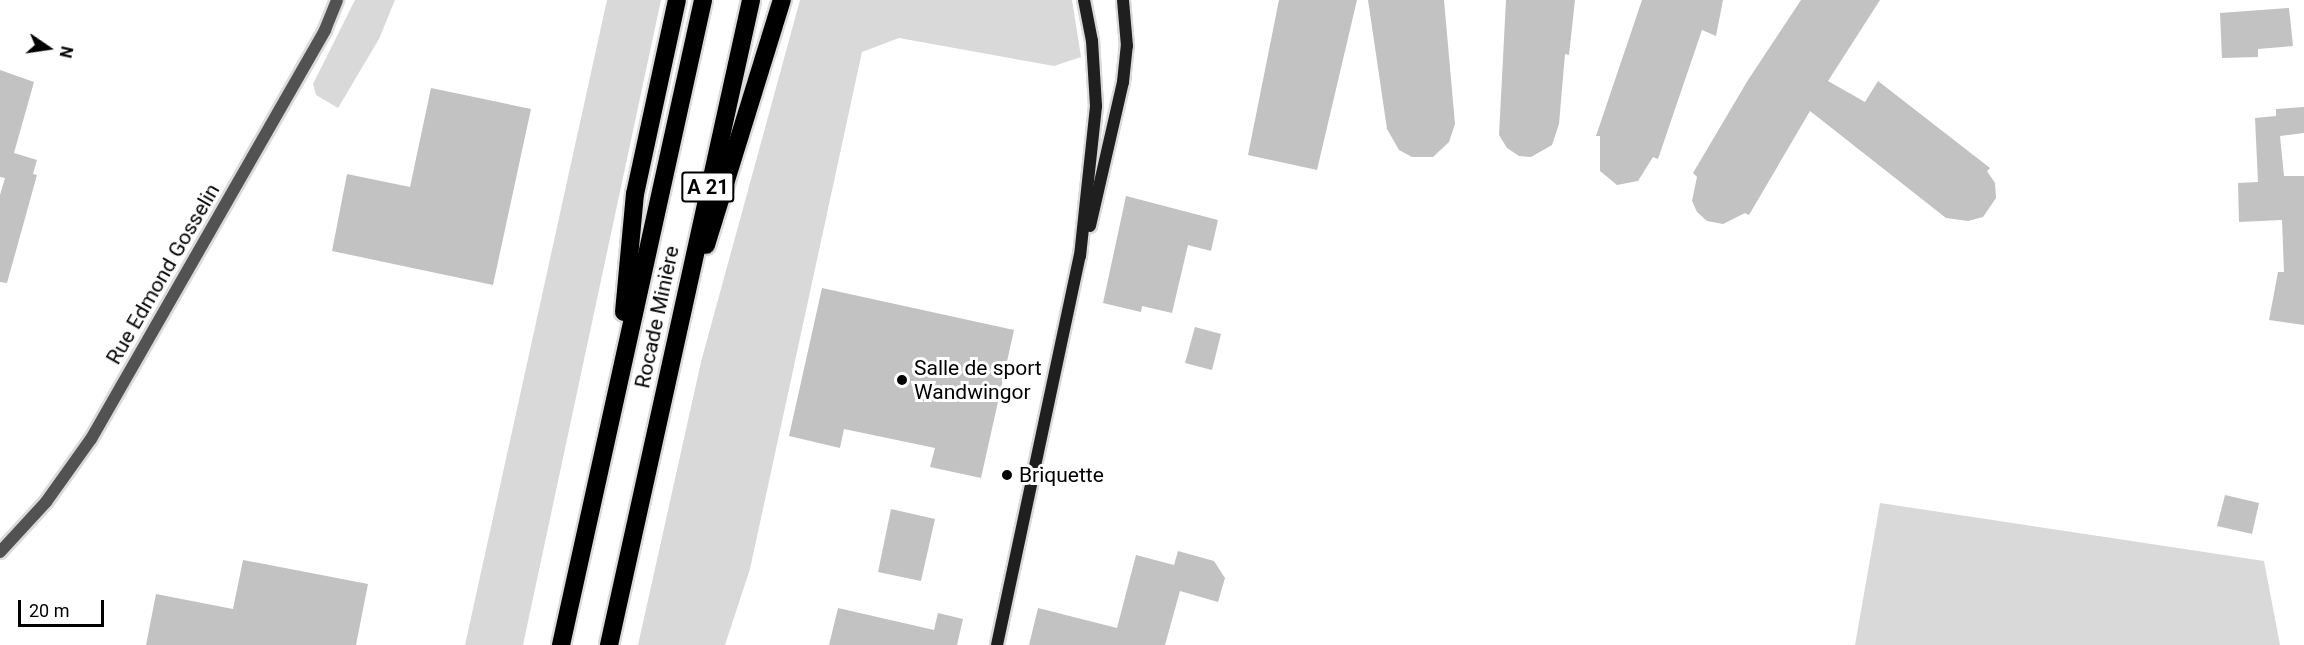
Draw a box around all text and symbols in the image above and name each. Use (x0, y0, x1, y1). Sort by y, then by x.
north arrow (18, 18, 78, 78)
text: N (56, 45, 77, 60)
road number: A 21 (681, 170, 735, 204)
street label: Rue Edmond Gosselin (101, 179, 225, 369)
street label: Rocade Minière (630, 244, 684, 390)
place label: Salle de sport Wandwingor (914, 355, 1042, 405)
marker: Salle de sport Wandwingor (895, 373, 909, 387)
place label: Briquette (1019, 462, 1104, 488)
marker: Briquette (1000, 468, 1014, 482)
scale bar (21, 588, 106, 626)
text: 20 m (29, 600, 69, 621)

